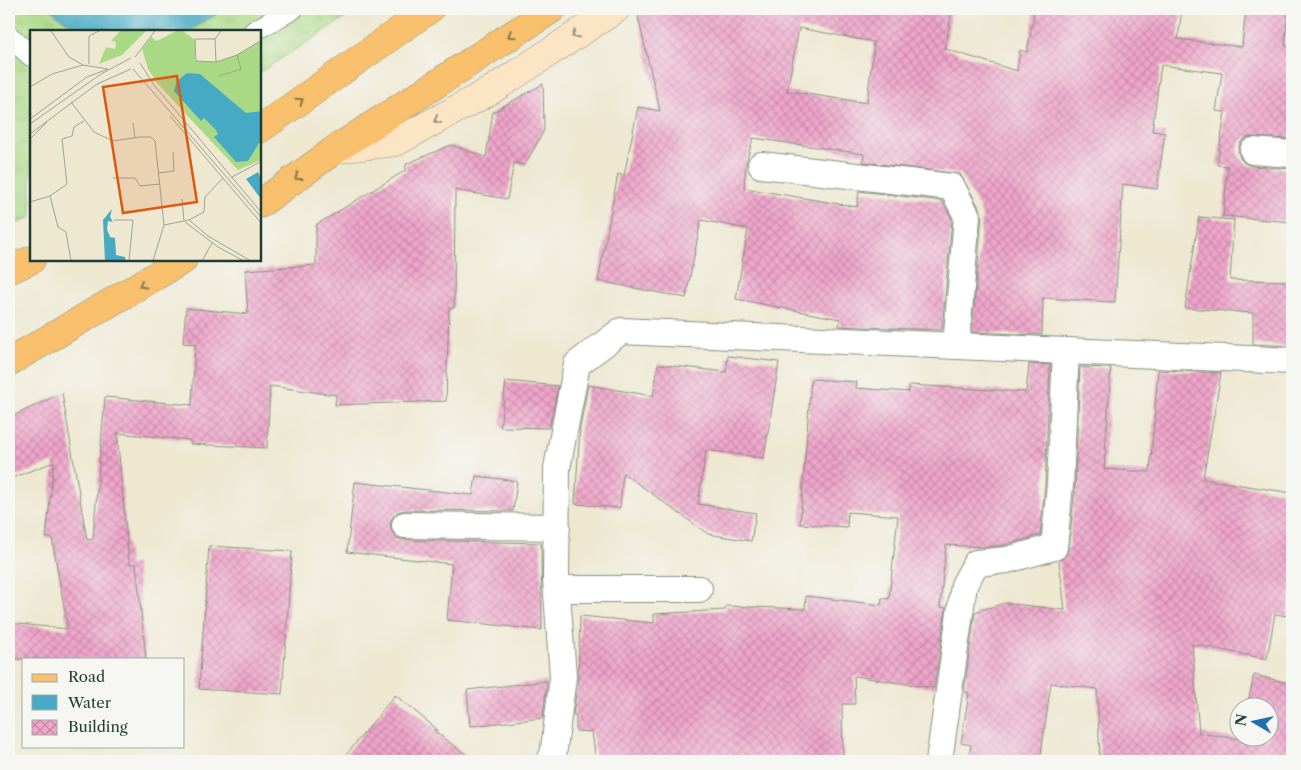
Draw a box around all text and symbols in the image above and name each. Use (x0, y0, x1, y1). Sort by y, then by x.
one-way arrow (508, 29, 517, 38)
one-way arrow (572, 29, 581, 39)
inset map (30, 30, 261, 261)
one-way arrow (294, 98, 304, 107)
one-way arrow (433, 114, 442, 124)
one-way arrow (295, 171, 304, 179)
one-way arrow (138, 278, 147, 288)
legend (22, 658, 185, 748)
text: Road (68, 667, 105, 686)
text: Water (67, 693, 112, 712)
north arrow (1228, 698, 1278, 748)
text: N (1231, 713, 1251, 727)
text: Building (68, 717, 128, 736)

